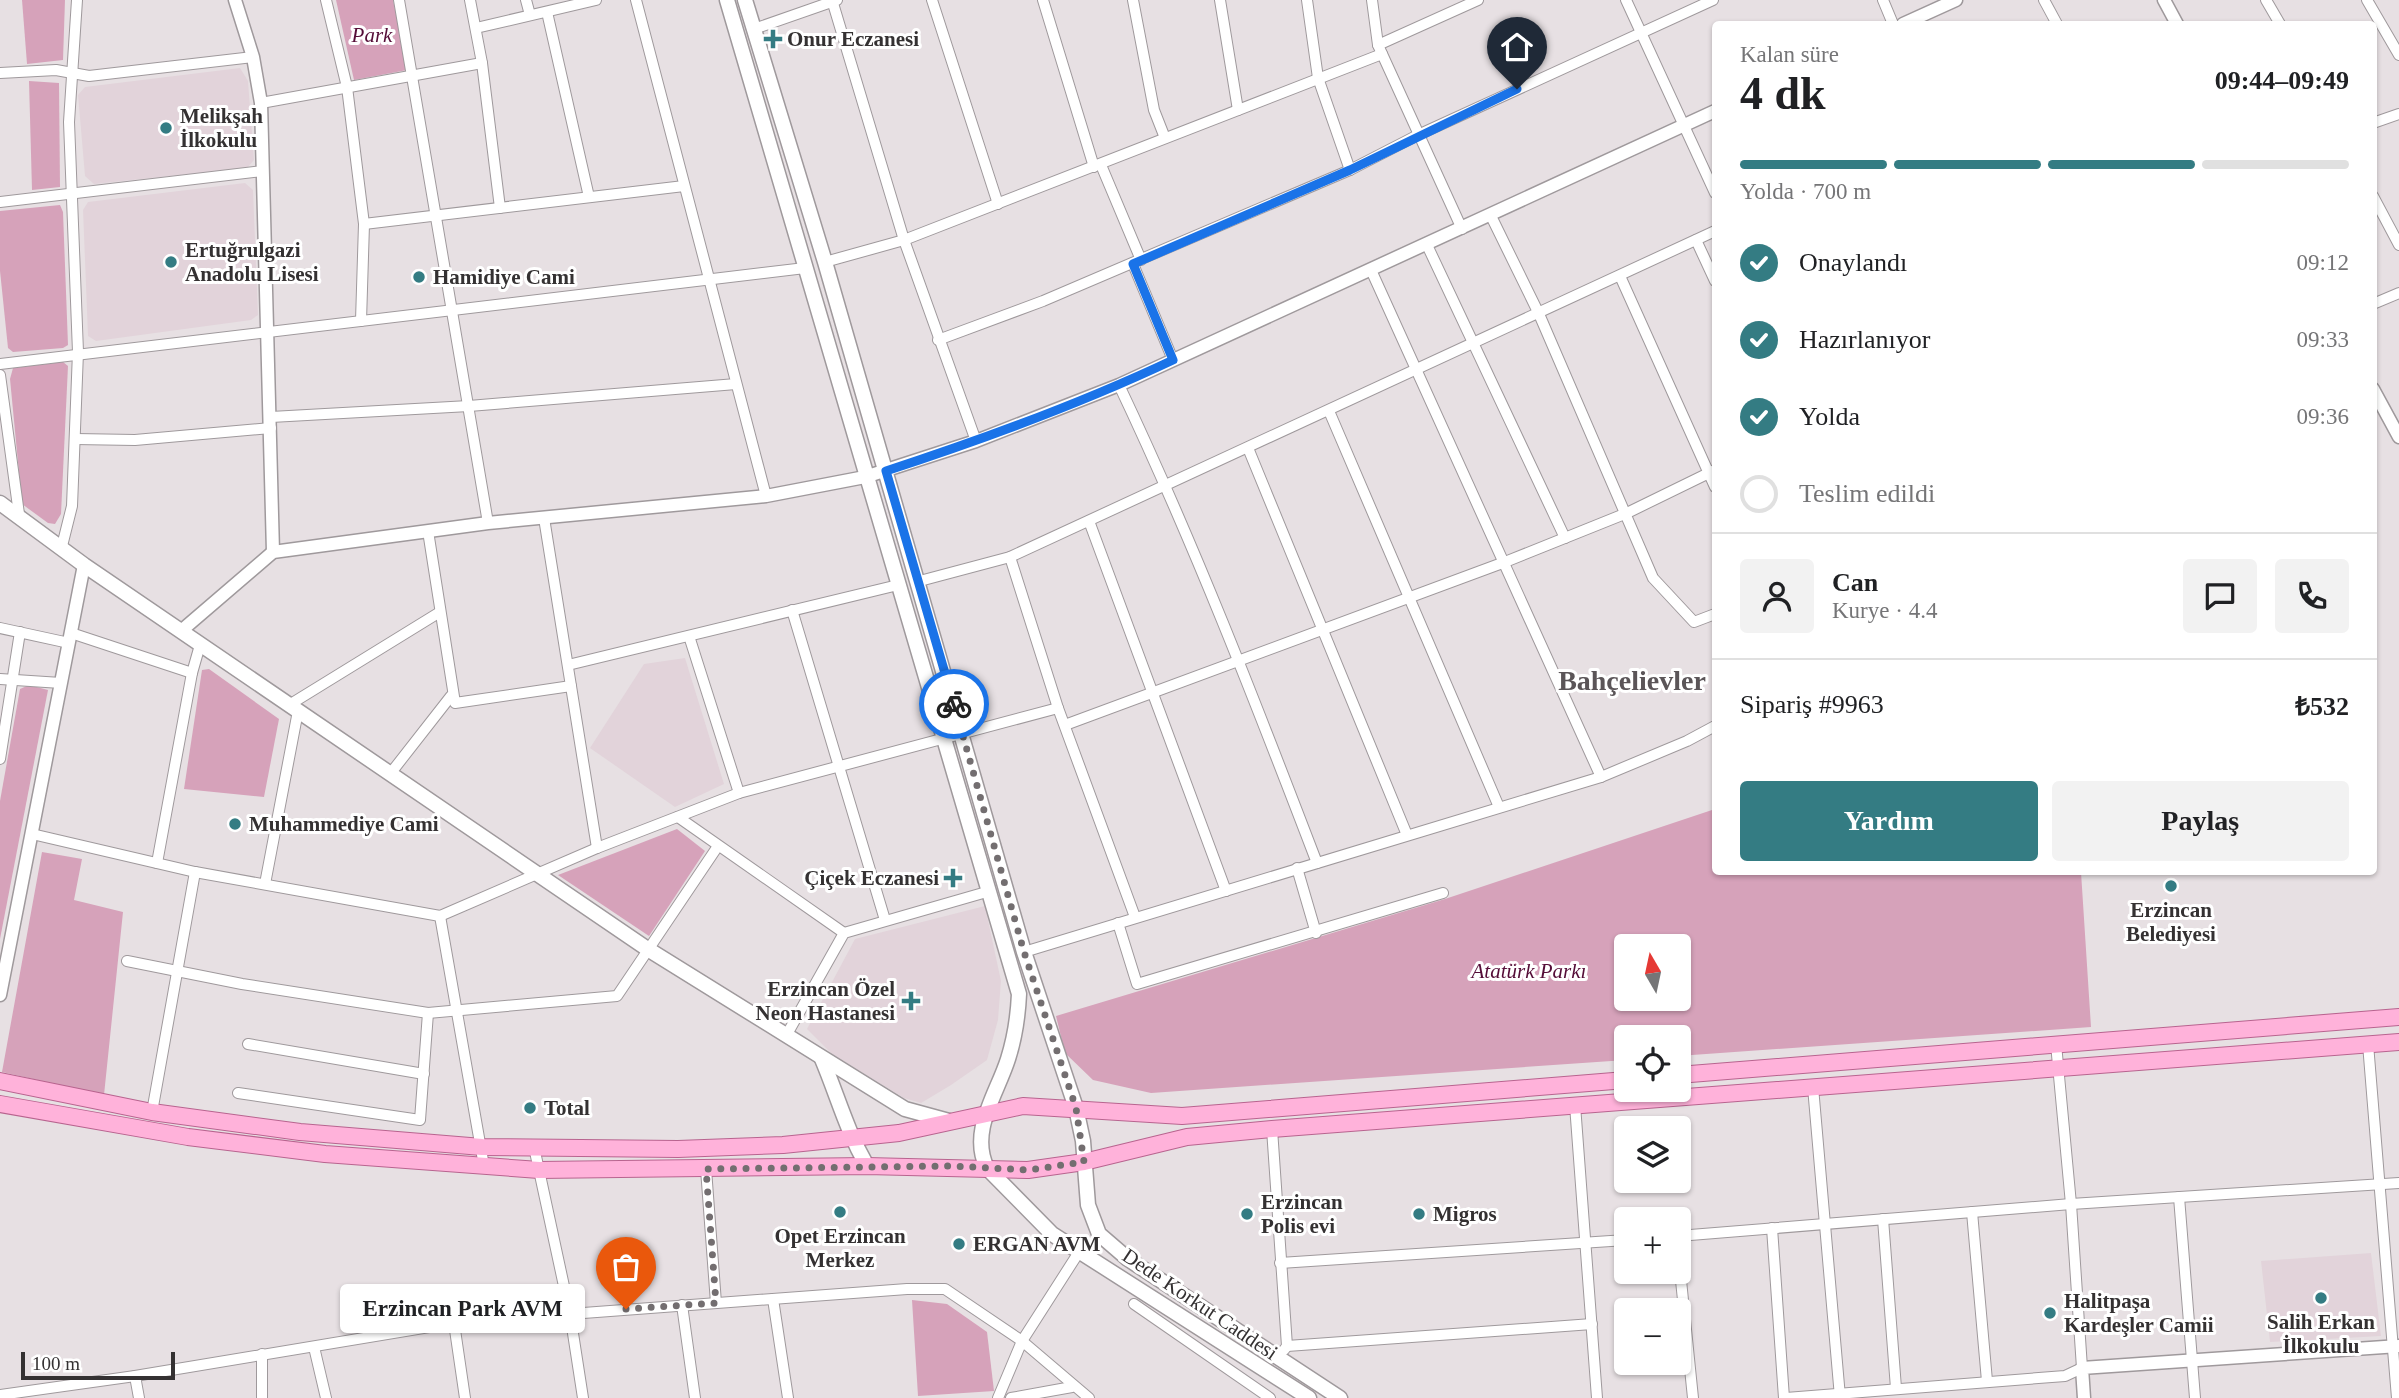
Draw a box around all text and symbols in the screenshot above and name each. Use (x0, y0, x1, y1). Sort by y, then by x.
pin (1487, 17, 1547, 89)
park label: Park (351, 23, 393, 47)
place label: Onur Eczanesi (787, 27, 919, 51)
icon: home (1498, 28, 1536, 66)
marker: Onur Eczanesi (765, 31, 781, 47)
text: Kalan süre (1740, 42, 1839, 67)
text: 09:44–09:49 (2215, 66, 2349, 95)
text: 4 dk (1740, 68, 1826, 119)
place label: Melikşah İlkokulu (180, 104, 263, 152)
marker: Melikşah İlkokulu (158, 120, 174, 136)
text: Yolda · 700 m (1740, 179, 1871, 204)
place label: Ertuğrulgazi Anadolu Lisesi (185, 238, 319, 286)
icon: check (1740, 244, 1778, 282)
text: Onaylandı (1799, 248, 1907, 277)
text: 09:12 (2297, 250, 2349, 275)
marker: Ertuğrulgazi Anadolu Lisesi (163, 254, 179, 270)
place label: Hamidiye Cami (433, 265, 575, 289)
marker: Hamidiye Cami (411, 269, 427, 285)
icon: check (1740, 321, 1778, 359)
text: Hazırlanıyor (1799, 325, 1930, 354)
text: 09:33 (2297, 327, 2349, 352)
icon: check (1740, 398, 1778, 436)
text: Yolda (1799, 402, 1860, 431)
text: 09:36 (2297, 404, 2349, 429)
text: Teslim edildi (1799, 479, 1935, 508)
button: person (1740, 559, 1814, 633)
button: chat (2183, 559, 2257, 633)
button: phone (2275, 559, 2349, 633)
text: Can (1832, 568, 1878, 597)
text: Kurye · 4.4 (1832, 598, 1937, 623)
district label: Bahçelievler (1558, 665, 1706, 696)
courier (919, 669, 989, 739)
icon: bike (935, 685, 973, 723)
text: Sipariş #9963 (1740, 690, 1884, 719)
text: ₺532 (2295, 692, 2349, 721)
button: Yardım (1740, 781, 2038, 861)
button: Paylaş (2052, 781, 2349, 861)
place label: Muhammediye Cami (249, 812, 439, 836)
marker: Muhammediye Cami (227, 816, 243, 832)
place label: Çiçek Eczanesi (804, 866, 939, 890)
marker: Çiçek Eczanesi (945, 870, 961, 886)
marker: Erzincan Belediyesi (2163, 878, 2179, 894)
place label: Erzincan Belediyesi (2126, 898, 2216, 946)
north arrow (1614, 934, 1690, 1012)
map controls (1614, 934, 1691, 1375)
park label: Atatürk Parkı (1470, 959, 1586, 983)
place label: Erzincan Özel Neon Hastanesi (756, 977, 895, 1025)
marker: Erzincan Özel Neon Hastanesi (901, 991, 921, 1011)
button: locate (1614, 1025, 1691, 1102)
place label: Total (544, 1096, 590, 1120)
marker: Total (522, 1100, 538, 1116)
button: layers (1614, 1116, 1691, 1193)
place label: Erzincan Polis evi (1261, 1190, 1343, 1238)
place label: Migros (1433, 1202, 1497, 1226)
marker: Opet Erzincan Merkez (832, 1204, 848, 1220)
marker: Erzincan Polis evi (1239, 1206, 1255, 1222)
marker: Migros (1411, 1206, 1427, 1222)
button: + (1614, 1207, 1691, 1284)
place label: Opet Erzincan Merkez (774, 1224, 906, 1272)
place label: ERGAN AVM (973, 1232, 1101, 1256)
marker: ERGAN AVM (951, 1236, 967, 1252)
pin (596, 1237, 656, 1309)
street label: Dede Korkut Caddesi (1118, 1243, 1282, 1365)
icon: bag (607, 1248, 645, 1286)
callout: Erzincan Park AVM (339, 1284, 584, 1334)
place label: Halitpaşa Kardeşler Camii (2064, 1289, 2214, 1337)
marker: Salih Erkan İlkokulu (2313, 1290, 2329, 1306)
text: Erzincan Park AVM (362, 1296, 563, 1321)
button: − (1614, 1298, 1691, 1375)
marker: Halitpaşa Kardeşler Camii (2042, 1305, 2058, 1321)
place label: Salih Erkan İlkokulu (2267, 1310, 2375, 1358)
scale bar (21, 1349, 175, 1381)
text: 100 m (32, 1353, 80, 1374)

